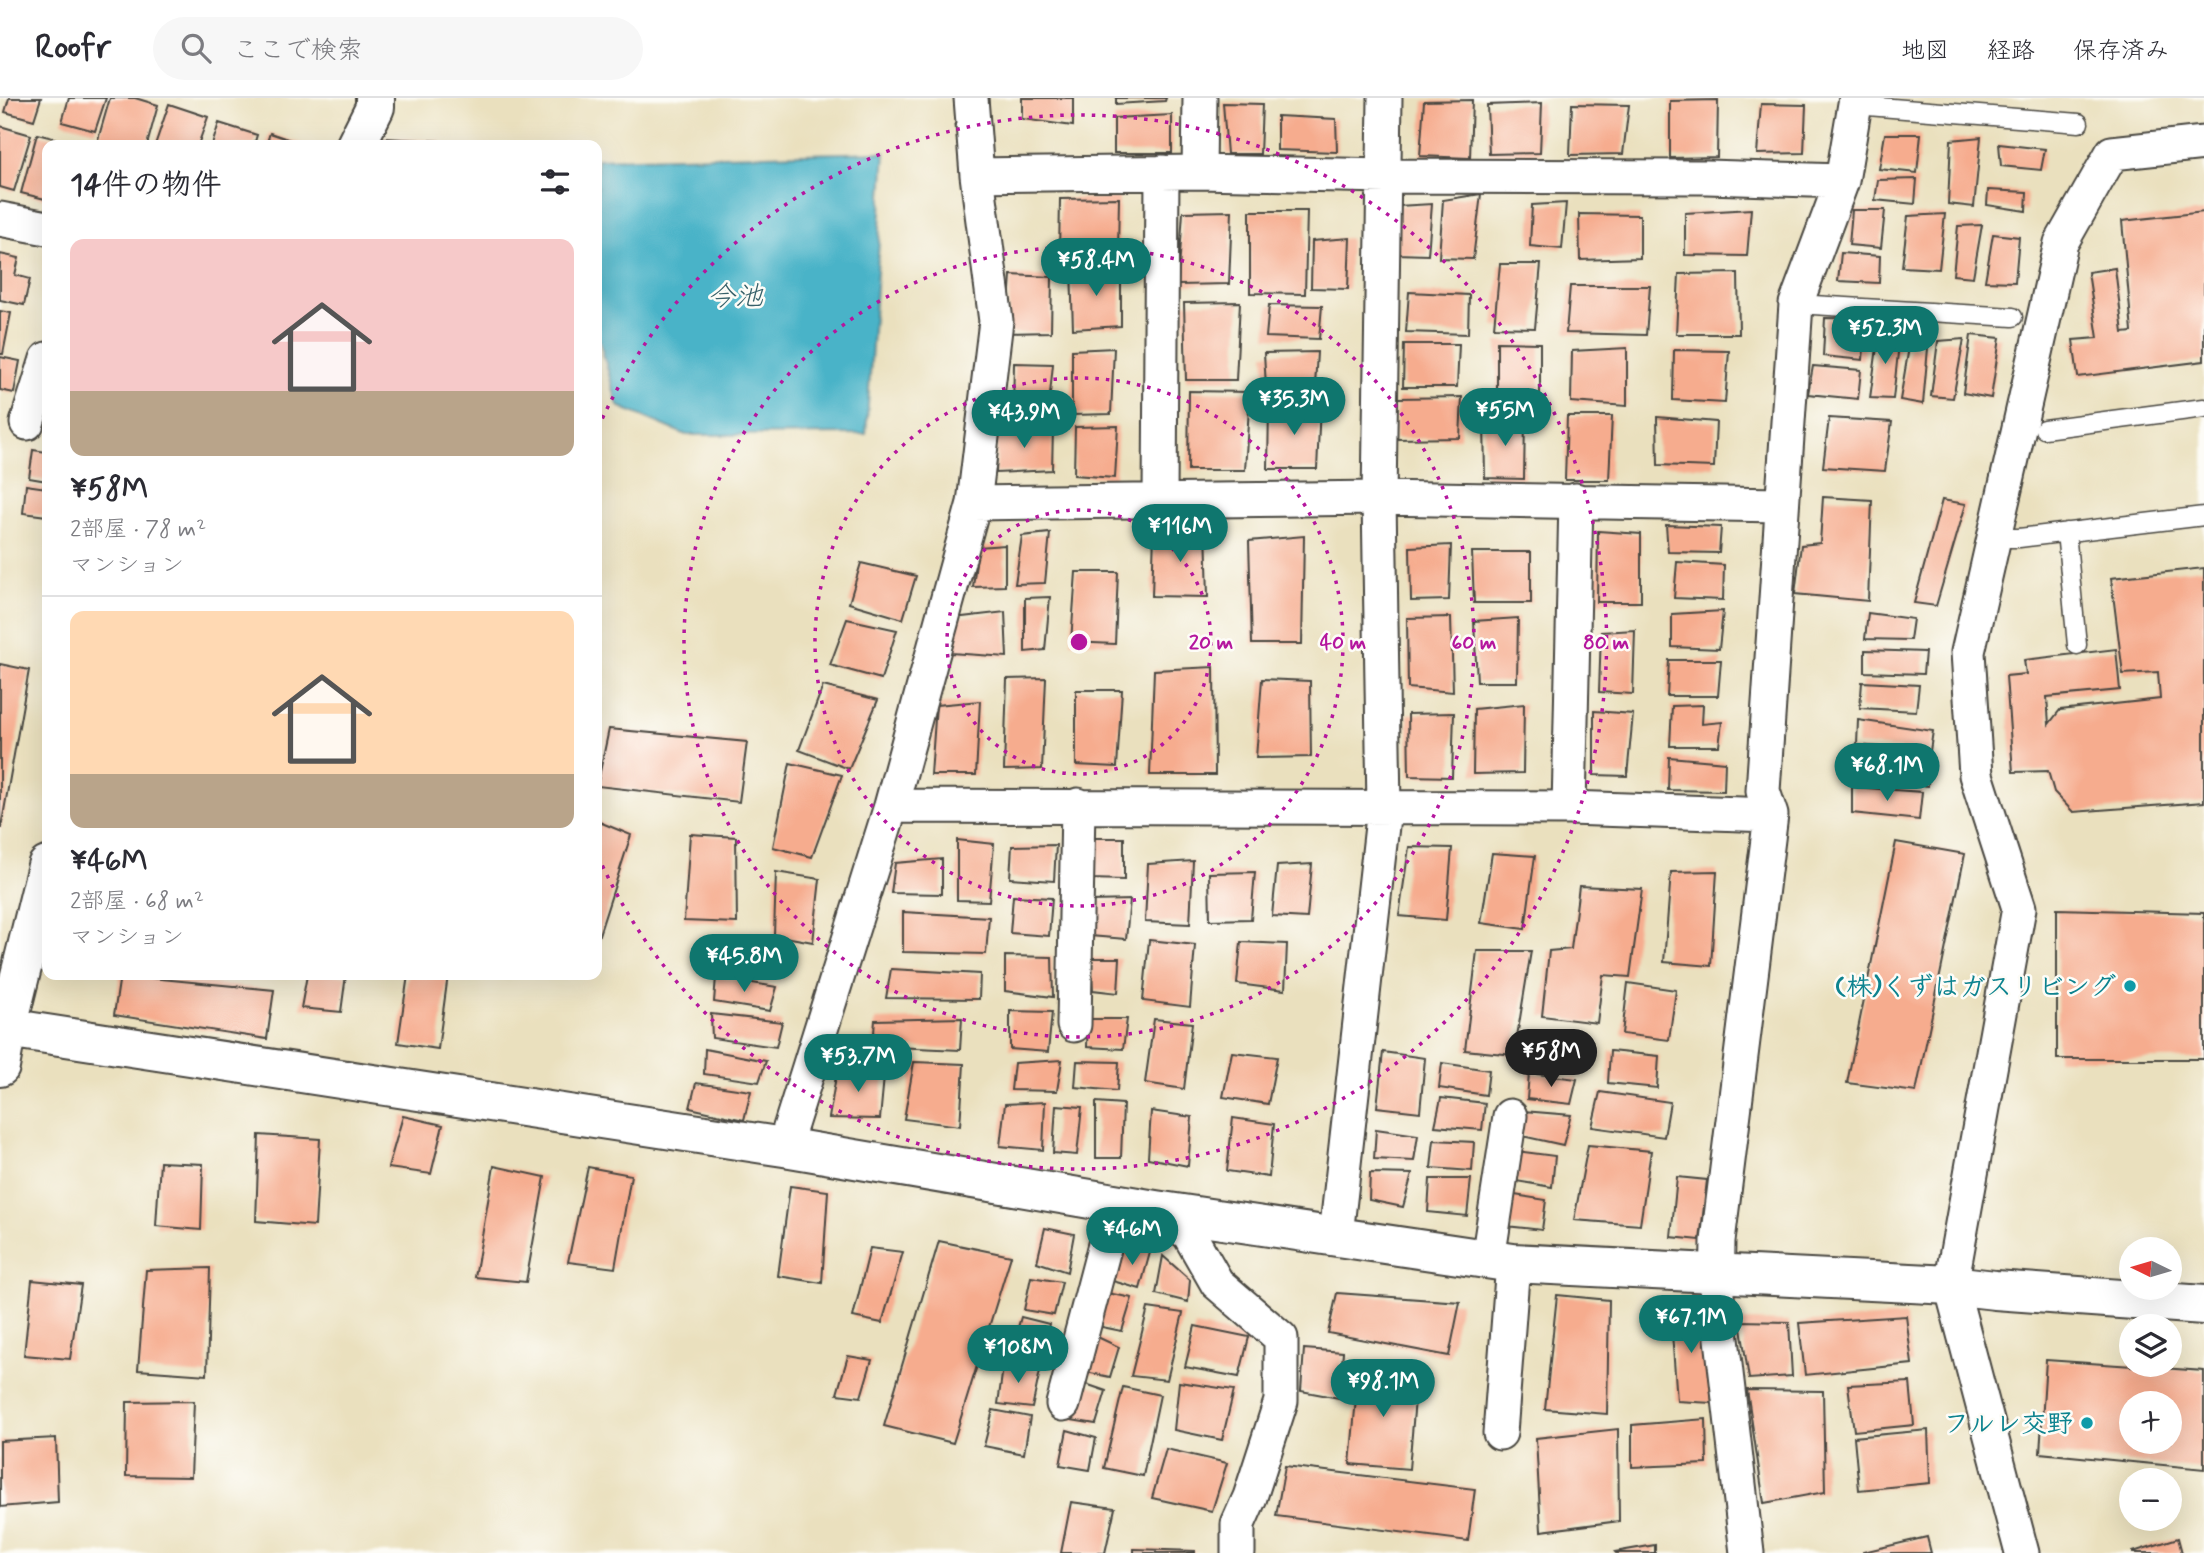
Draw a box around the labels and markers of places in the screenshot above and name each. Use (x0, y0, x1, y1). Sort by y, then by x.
pin: ¥58.4M (1039, 238, 1153, 298)
pin: ¥52.3M (1828, 306, 1942, 366)
pin: ¥35.3M (1237, 378, 1351, 437)
pin: ¥55M (1464, 388, 1546, 448)
pin: ¥43.9M (967, 390, 1081, 450)
pin: ¥116M (1131, 504, 1229, 564)
centre of rings (1067, 630, 1091, 654)
pin: ¥68.1M (1830, 744, 1944, 803)
pin: ¥45.8M (687, 934, 801, 994)
place label: (株)くずはガスリビング (1835, 971, 2116, 1005)
marker: (株)くずはガスリビング (2122, 978, 2138, 994)
pin: ¥58M (1510, 1030, 1592, 1089)
pin: ¥53.7M (801, 1034, 915, 1094)
pin: ¥46M (1091, 1208, 1173, 1267)
pin: ¥67.1M (1634, 1296, 1748, 1355)
pin: ¥108M (969, 1326, 1067, 1385)
pin: ¥98.1M (1326, 1360, 1440, 1419)
place label: フルレ交野 (1944, 1408, 2073, 1442)
marker: フルレ交野 (2079, 1415, 2095, 1431)

